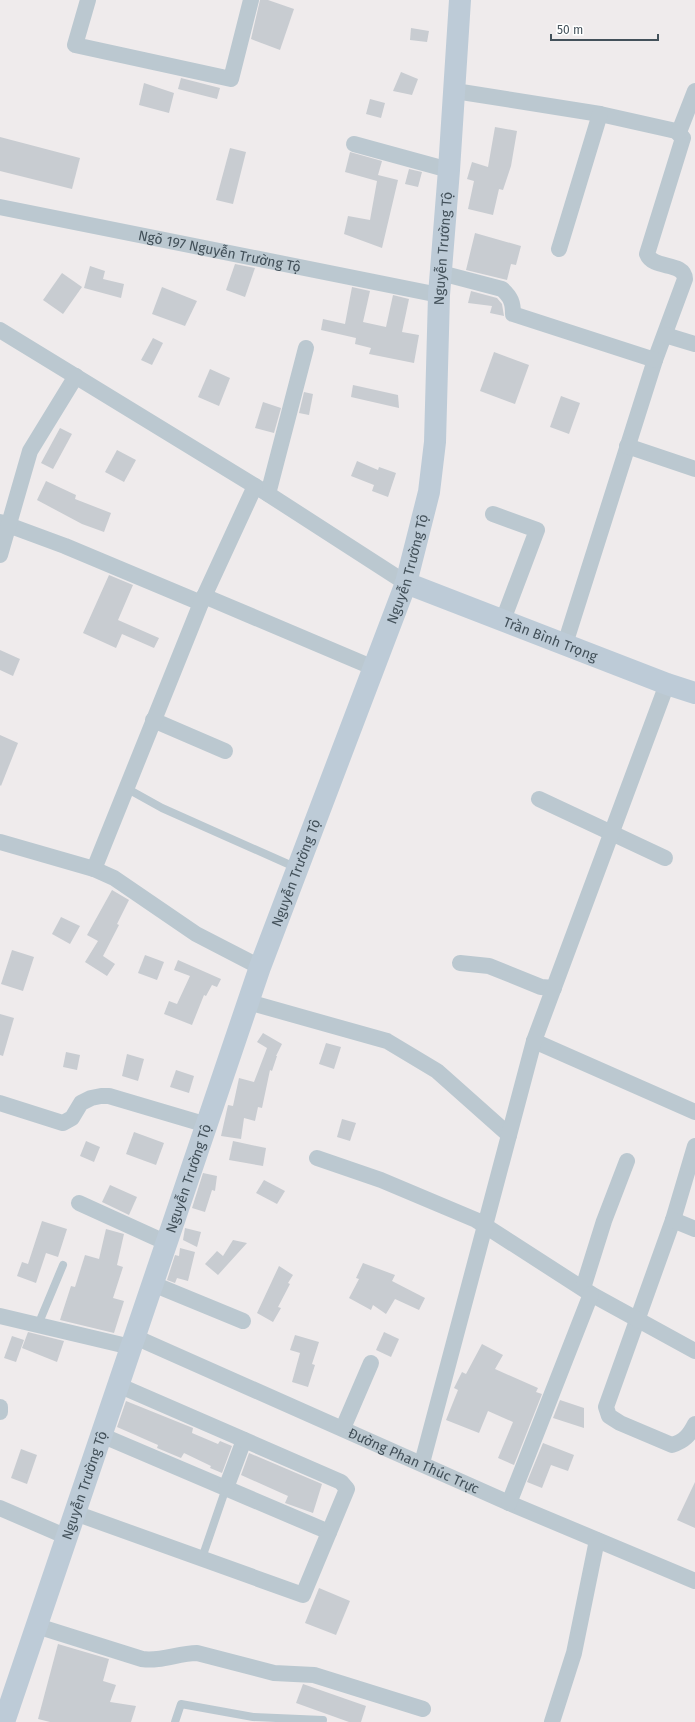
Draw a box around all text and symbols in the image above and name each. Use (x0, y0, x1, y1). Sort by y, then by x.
scale bar (551, 16, 658, 42)
text: 50 m (557, 23, 583, 37)
street label: Nguyễn Trường Tộ (430, 191, 456, 305)
street label: Ngõ 197 Nguyễn Trường Tộ (137, 226, 302, 276)
street label: Nguyễn Trường Tộ (383, 512, 432, 626)
street label: Trần Bình Trọng (501, 613, 601, 665)
street label: Nguyễn Trường Tộ (268, 817, 324, 929)
street label: Nguyễn Trường Tộ (162, 1122, 215, 1235)
street label: Đường Phan Thúc Trực (346, 1424, 482, 1497)
street label: Nguyễn Trường Tộ (58, 1429, 111, 1542)

